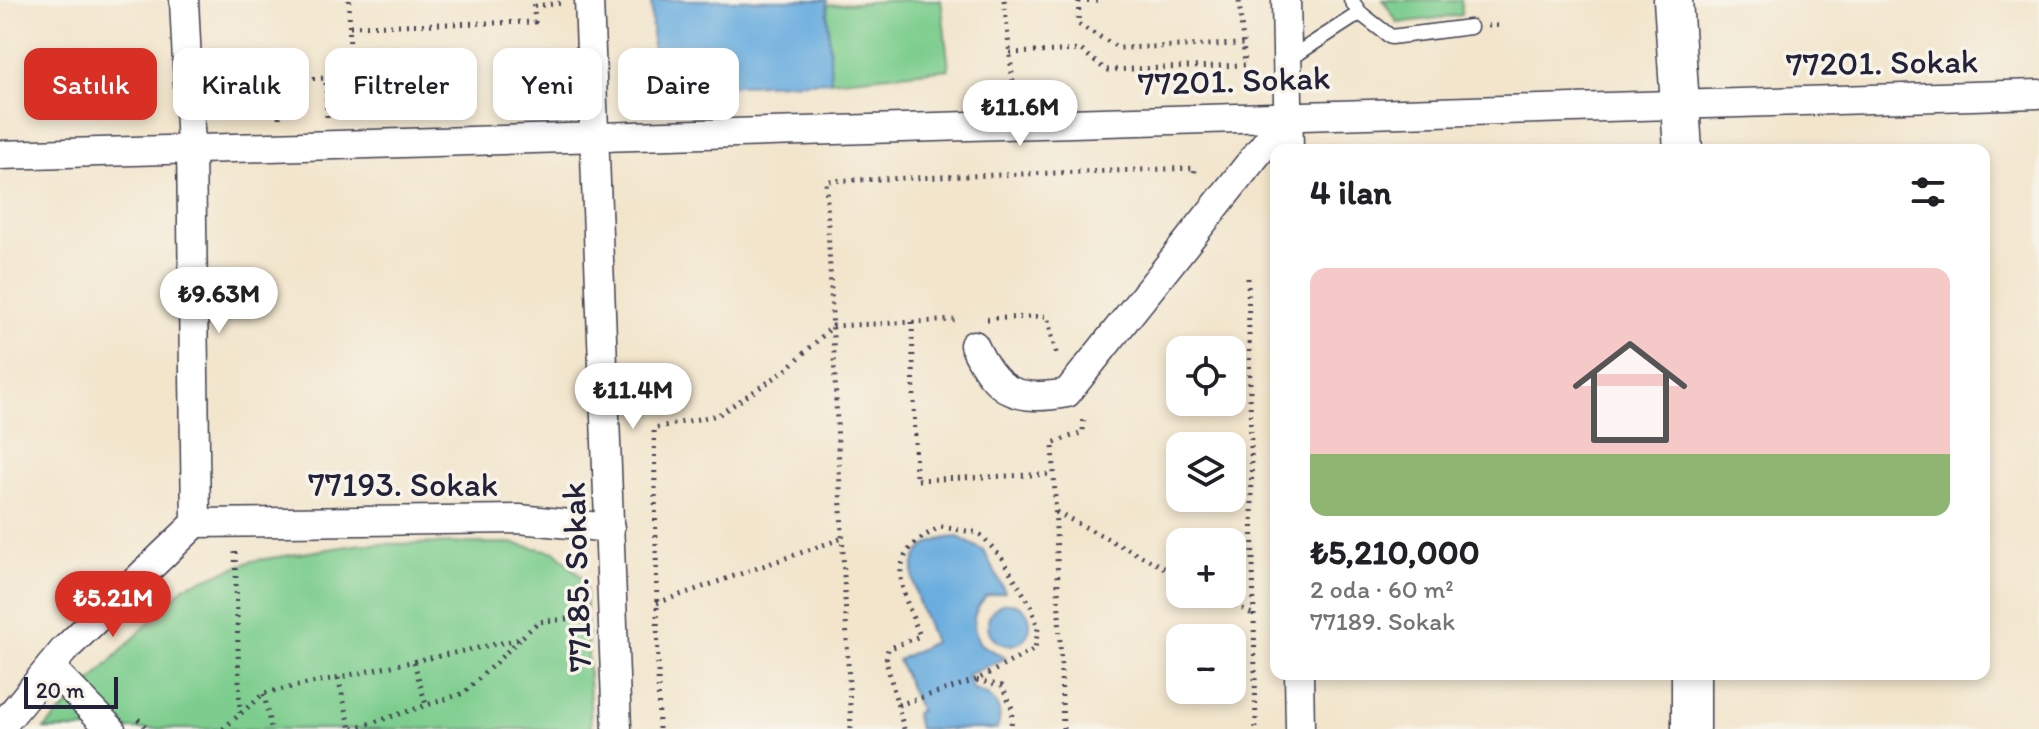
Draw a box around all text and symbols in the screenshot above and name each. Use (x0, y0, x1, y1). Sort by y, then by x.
street label: 77201. Sokak (1785, 40, 1979, 85)
chip: Satılık (24, 48, 157, 120)
chip: Kiralık (173, 48, 309, 120)
chip: Filtreler (325, 48, 477, 120)
chip: Yeni (493, 48, 602, 120)
chip: Daire (618, 48, 739, 120)
street label: 77201. Sokak (1137, 57, 1331, 104)
pin: ₺11.6M (955, 80, 1085, 148)
text: ₺11.6M (981, 90, 1059, 122)
icon: filters (1906, 170, 1950, 214)
text: 4 ilan (1310, 172, 1391, 213)
pin: ₺9.63M (154, 267, 284, 335)
text: ₺9.63M (178, 277, 260, 309)
icon: home (1558, 320, 1702, 464)
map controls (1166, 336, 1246, 704)
button: locate (1166, 336, 1246, 416)
pin: ₺11.4M (568, 363, 698, 431)
text: ₺11.4M (593, 373, 673, 405)
button: layers (1166, 432, 1246, 512)
street label: 77193. Sokak (308, 464, 498, 505)
street label: 77185. Sokak (553, 481, 600, 673)
button: + (1166, 528, 1246, 608)
text: ₺5,210,000 (1310, 532, 1480, 573)
pin: ₺5.21M (48, 571, 178, 639)
text: 2 oda · 60 m² (1310, 573, 1454, 605)
text: ₺5.21M (73, 581, 153, 613)
text: 77189. Sokak (1310, 605, 1455, 637)
button: − (1166, 624, 1246, 704)
scale bar (24, 673, 118, 709)
text: 20 m (36, 677, 85, 704)

